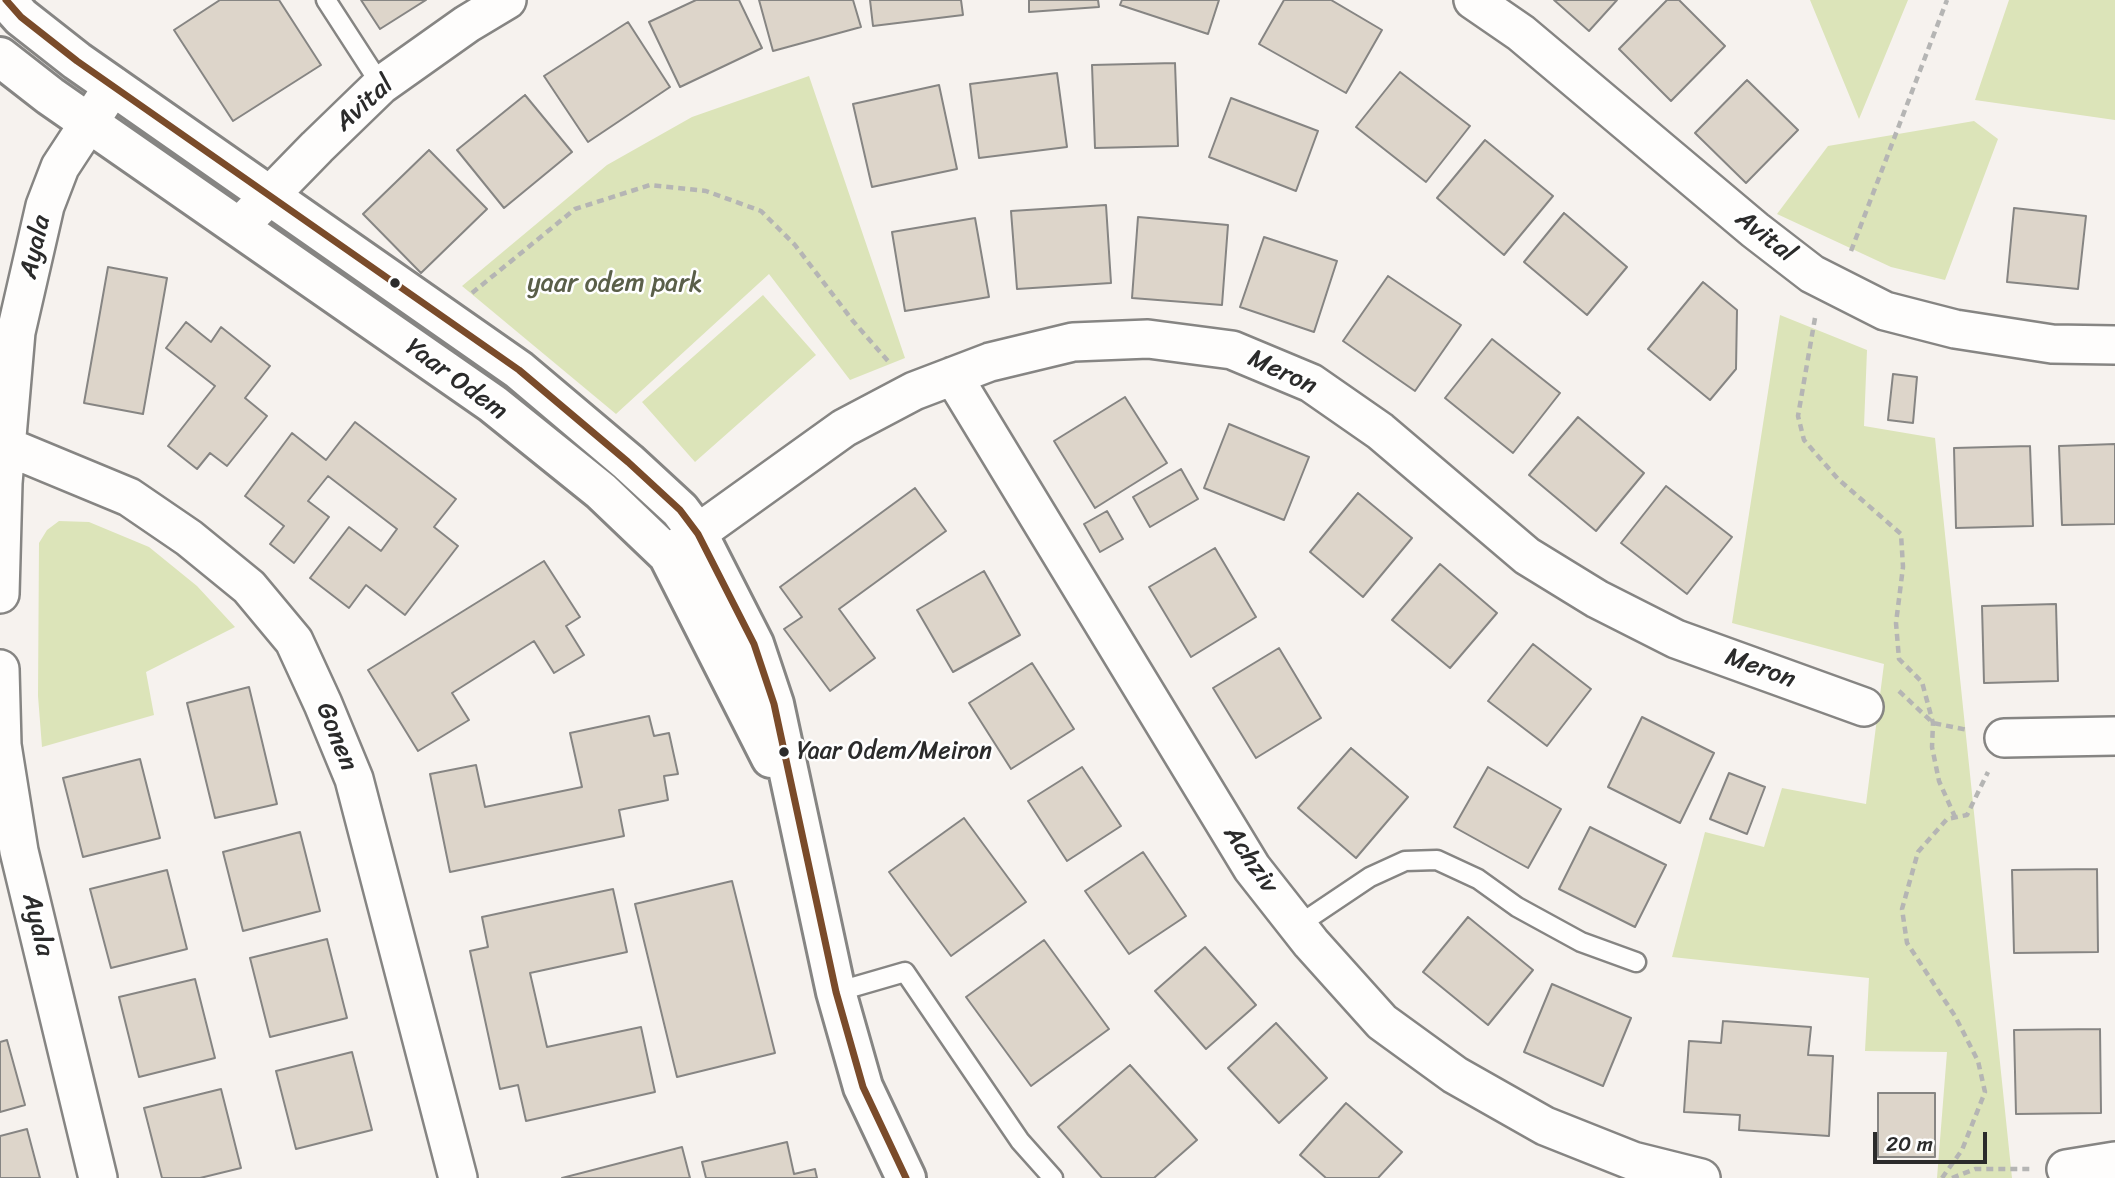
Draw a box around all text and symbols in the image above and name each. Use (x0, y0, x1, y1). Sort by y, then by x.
street label: Avital (329, 70, 401, 138)
street label: Avital (1729, 204, 1801, 270)
street label: Ayala (14, 212, 58, 282)
park label: yaar odem park (527, 268, 703, 300)
unlabelled marker (388, 276, 402, 290)
street label: Yaar Odem (399, 332, 513, 428)
street label: Meron (1243, 344, 1321, 402)
street label: Meron (1721, 642, 1799, 696)
street label: Gonen (308, 698, 364, 776)
place label: Yaar Odem/Meiron (797, 738, 992, 766)
marker: Yaar Odem/Meiron (777, 745, 791, 759)
street label: Achziv (1216, 820, 1284, 900)
street label: Ayala (14, 890, 60, 960)
scale bar (1877, 1118, 1991, 1162)
text: 20 m (1886, 1125, 1933, 1163)

